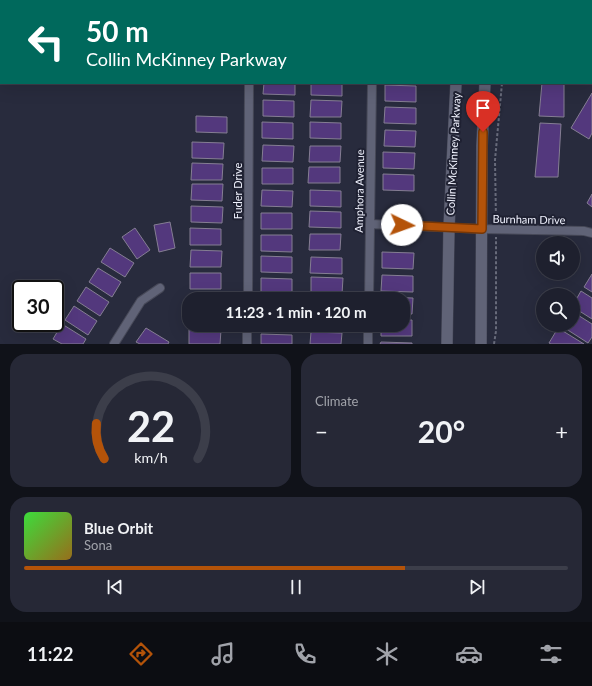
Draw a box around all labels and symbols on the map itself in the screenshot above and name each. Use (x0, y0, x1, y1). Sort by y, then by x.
pin (466, 91, 500, 132)
street label: Collin McKinney Parkway (443, 92, 463, 216)
street label: Amphora Avenue (352, 149, 366, 233)
street label: Fuder Drive (231, 162, 244, 219)
position arrow (381, 204, 423, 246)
street label: Burnham Drive (492, 212, 566, 226)
speed limit sign: 30 (12, 280, 64, 332)

